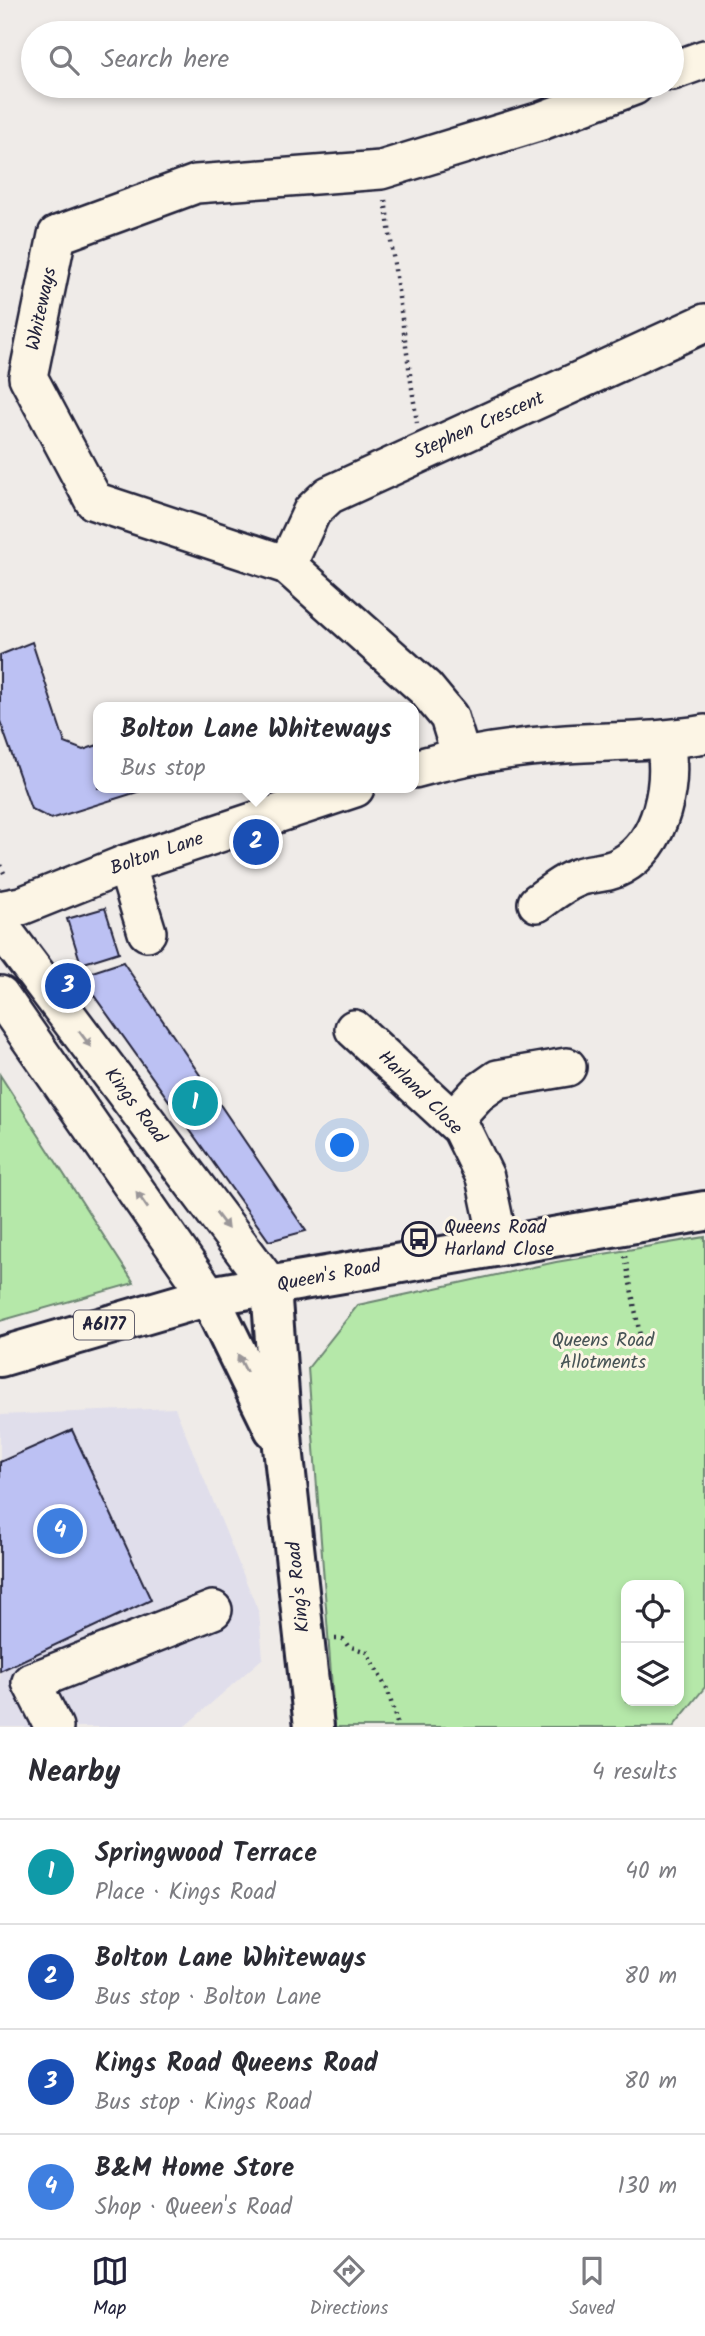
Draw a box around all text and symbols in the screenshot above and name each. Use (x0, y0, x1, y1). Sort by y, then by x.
search box (21, 21, 684, 98)
text: Search here (101, 39, 229, 81)
icon: search (45, 41, 83, 79)
street label: Whiteways (19, 265, 65, 353)
street label: Stephen Crescent (409, 383, 550, 468)
popup (93, 702, 419, 793)
text: Bolton Lane Whiteways (120, 709, 392, 751)
text: Bus stop (120, 751, 205, 787)
pin: 2 (233, 816, 279, 868)
street label: Bolton Lane (106, 824, 208, 884)
pin: 3 (45, 960, 91, 1012)
one-way arrow (78, 1030, 92, 1049)
street label: Harland Close (370, 1043, 470, 1143)
street label: Kings Road (96, 1062, 174, 1151)
pin: 1 (172, 1077, 218, 1129)
your location (325, 1128, 359, 1162)
one-way arrow (136, 1190, 149, 1209)
one-way arrow (214, 1212, 229, 1230)
place label: Queens Road Harland Close (444, 1213, 554, 1265)
bus stop icon: Queens Road Harland Close (400, 1220, 438, 1258)
street label: Queen's Road (275, 1251, 384, 1301)
road number: A6177 (74, 1310, 134, 1340)
park label: Queens Road Allotments (552, 1326, 655, 1378)
one-way arrow (237, 1353, 248, 1373)
pin: 4 (37, 1505, 83, 1557)
street label: King's Road (279, 1539, 319, 1634)
map controls (621, 1580, 684, 1706)
button: locate (621, 1580, 684, 1643)
button: layers (621, 1643, 684, 1706)
text: Nearby (28, 1749, 120, 1797)
text: 4 results (592, 1755, 677, 1791)
text: Springwood Terrace (95, 1833, 317, 1875)
text: 1 (48, 1854, 54, 1890)
text: 40 m (625, 1854, 677, 1890)
text: Place · Kings Road (95, 1875, 276, 1911)
text: Bolton Lane Whiteways (95, 1938, 366, 1980)
text: 2 (44, 1959, 58, 1995)
text: 80 m (624, 1959, 677, 1995)
text: Bus stop · Bolton Lane (95, 1980, 321, 2016)
text: Kings Road Queens Road (95, 2043, 378, 2085)
text: 3 (45, 2064, 57, 2100)
text: 80 m (624, 2064, 677, 2100)
text: Bus stop · Kings Road (95, 2085, 311, 2121)
text: B&M Home Store (95, 2148, 294, 2190)
text: 4 (45, 2169, 57, 2205)
text: 130 m (618, 2169, 677, 2205)
text: Shop · Queen's Road (95, 2190, 292, 2226)
tab: Map (91, 2252, 129, 2324)
tab: Directions (310, 2252, 388, 2324)
tab: Saved (569, 2252, 614, 2324)

